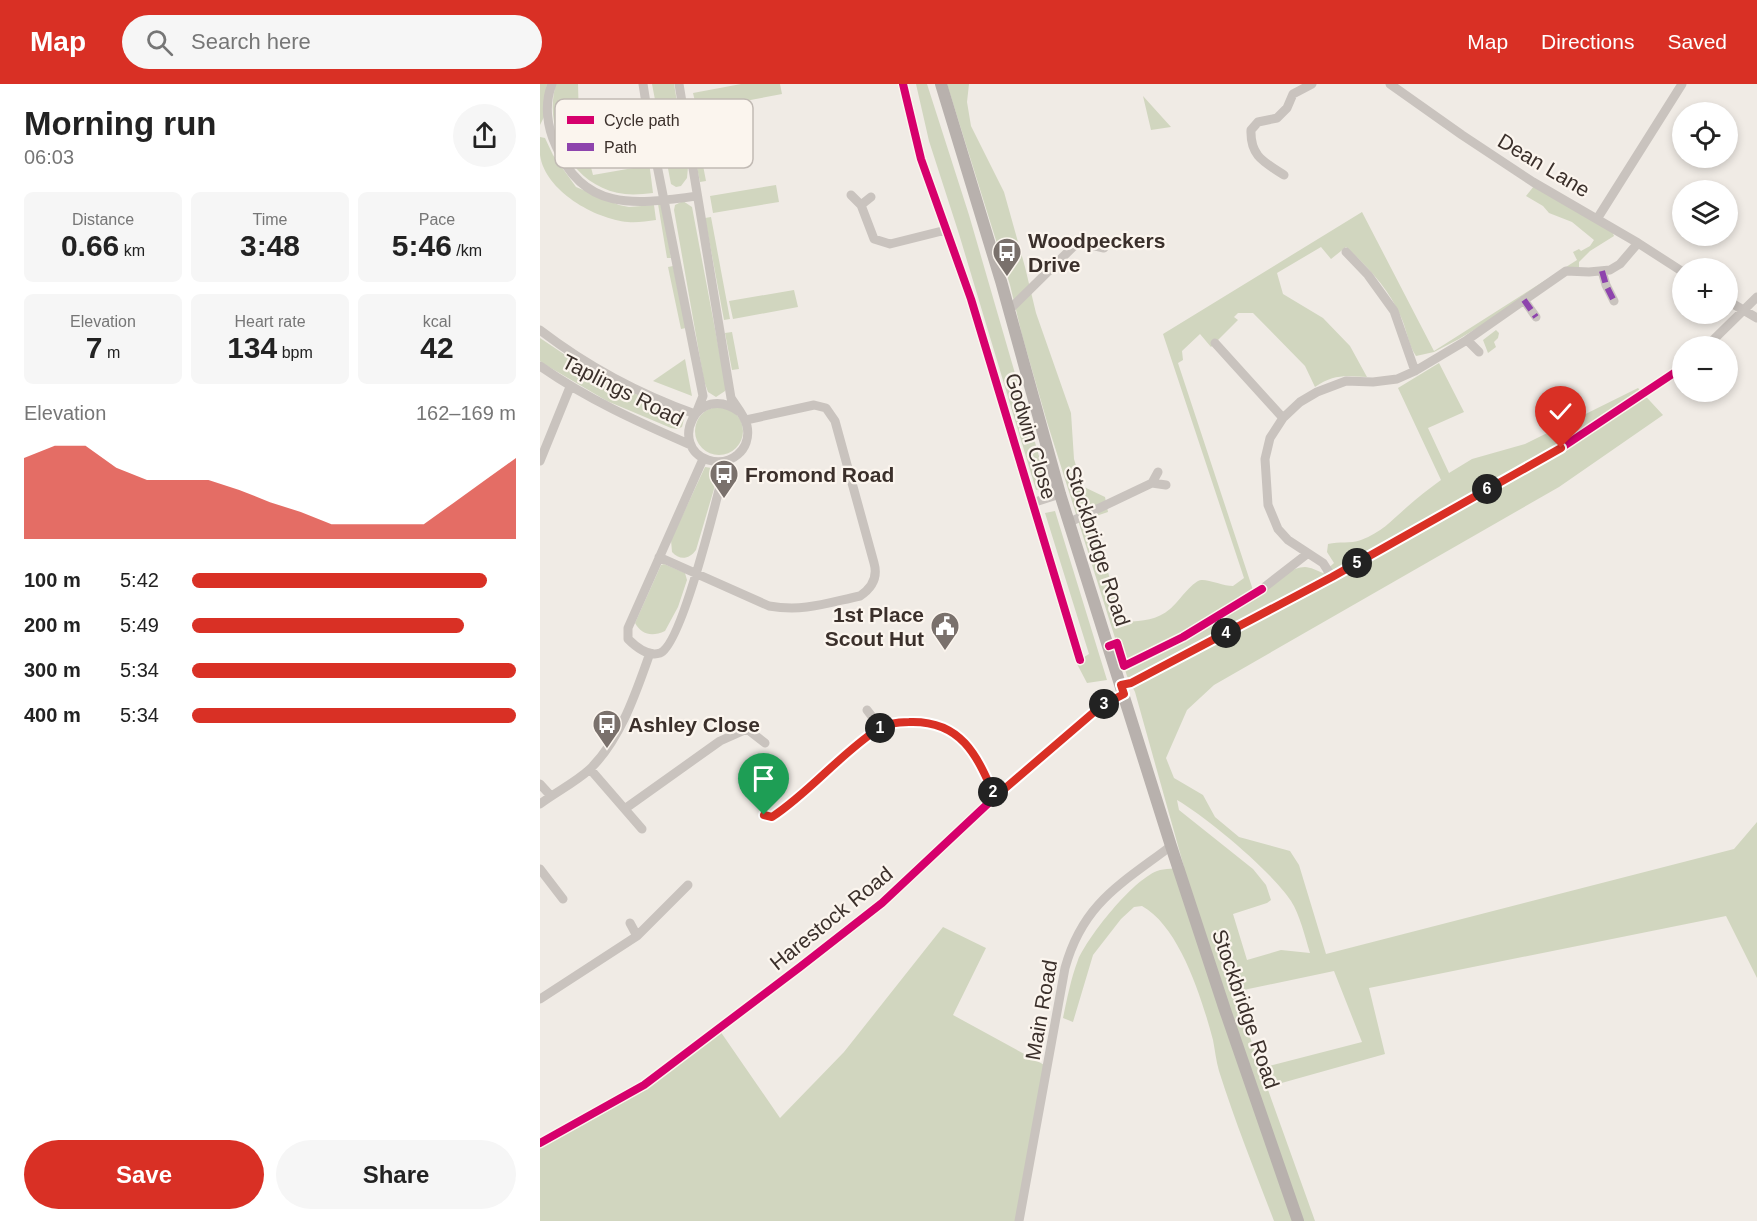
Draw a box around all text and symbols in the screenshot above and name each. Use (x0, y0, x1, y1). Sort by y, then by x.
search box (122, 15, 542, 69)
text: Map (30, 26, 86, 57)
icon: search (143, 26, 176, 59)
text: Search here (191, 29, 311, 54)
text: Map (1467, 30, 1508, 53)
text: Directions (1541, 30, 1634, 53)
text: Saved (1667, 30, 1727, 53)
legend (555, 99, 753, 168)
map controls (1672, 102, 1738, 402)
button: locate (1672, 102, 1738, 168)
button: share (453, 104, 516, 167)
text: Morning run (24, 105, 216, 142)
text: Cycle path (604, 112, 680, 129)
street label: Dean Lane (1494, 129, 1594, 201)
text: Path (604, 139, 637, 156)
text: 06:03 (24, 146, 74, 168)
button: layers (1672, 180, 1738, 246)
text: Distance (72, 211, 134, 228)
text: Time (253, 211, 287, 228)
text: Pace (419, 211, 455, 228)
text: 0.66 (61, 229, 119, 262)
text: 3:48 (240, 229, 300, 262)
text: 5:46 (392, 229, 452, 262)
place label: Woodpeckers Drive (1028, 229, 1165, 276)
bus stop icon: Woodpeckers Drive (991, 236, 1023, 278)
text: km (119, 242, 145, 259)
text: /km (452, 242, 482, 259)
button: + (1672, 258, 1738, 324)
text: Elevation (70, 313, 136, 330)
text: Heart rate (234, 313, 306, 330)
text: kcal (423, 313, 451, 330)
text: 7 (86, 331, 102, 364)
text: 134 (227, 331, 277, 364)
text: 42 (420, 331, 454, 364)
button: − (1672, 336, 1738, 402)
text: m (102, 344, 120, 361)
text: bpm (277, 344, 313, 361)
street label: Taplings Road (558, 350, 688, 430)
street label: Godwin Close (1001, 370, 1061, 502)
pin (1535, 386, 1586, 448)
icon: check (1544, 395, 1577, 428)
text: Elevation (24, 402, 106, 424)
text: 162–169 m (416, 402, 516, 424)
bus stop icon: Fromond Road (708, 458, 740, 500)
place label: Fromond Road (745, 463, 894, 486)
street label: Stockbridge Road (1061, 463, 1135, 629)
pin: 6 (1472, 474, 1502, 504)
text: 6 (1483, 480, 1491, 497)
pin: 5 (1342, 548, 1372, 578)
text: 5 (1353, 554, 1361, 571)
text: 100 m (24, 569, 81, 591)
text: 5:42 (120, 569, 159, 591)
place label: 1st Place Scout Hut (825, 603, 924, 650)
public building icon: 1st Place Scout Hut (929, 610, 961, 652)
text: 200 m (24, 614, 81, 636)
text: 5:49 (120, 614, 159, 636)
pin: 4 (1211, 618, 1241, 648)
text: 4 (1222, 624, 1230, 641)
text: 300 m (24, 659, 81, 681)
text: 5:34 (120, 659, 159, 681)
pin: 3 (1089, 689, 1119, 719)
text: 3 (1100, 695, 1108, 712)
text: 400 m (24, 704, 81, 726)
text: 5:34 (120, 704, 159, 726)
bus stop icon: Ashley Close (591, 708, 623, 750)
place label: Ashley Close (628, 713, 760, 736)
pin: 1 (865, 713, 895, 743)
text: 1 (876, 719, 884, 736)
pin (738, 753, 789, 815)
icon: arrive (747, 762, 780, 795)
pin: 2 (978, 777, 1008, 807)
text: 2 (989, 783, 997, 800)
street label: Harestock Road (765, 862, 897, 974)
street label: Stockbridge Road (1208, 926, 1284, 1092)
street label: Main Road (1021, 958, 1061, 1062)
button: Save (24, 1140, 264, 1209)
button: Share (276, 1140, 516, 1209)

